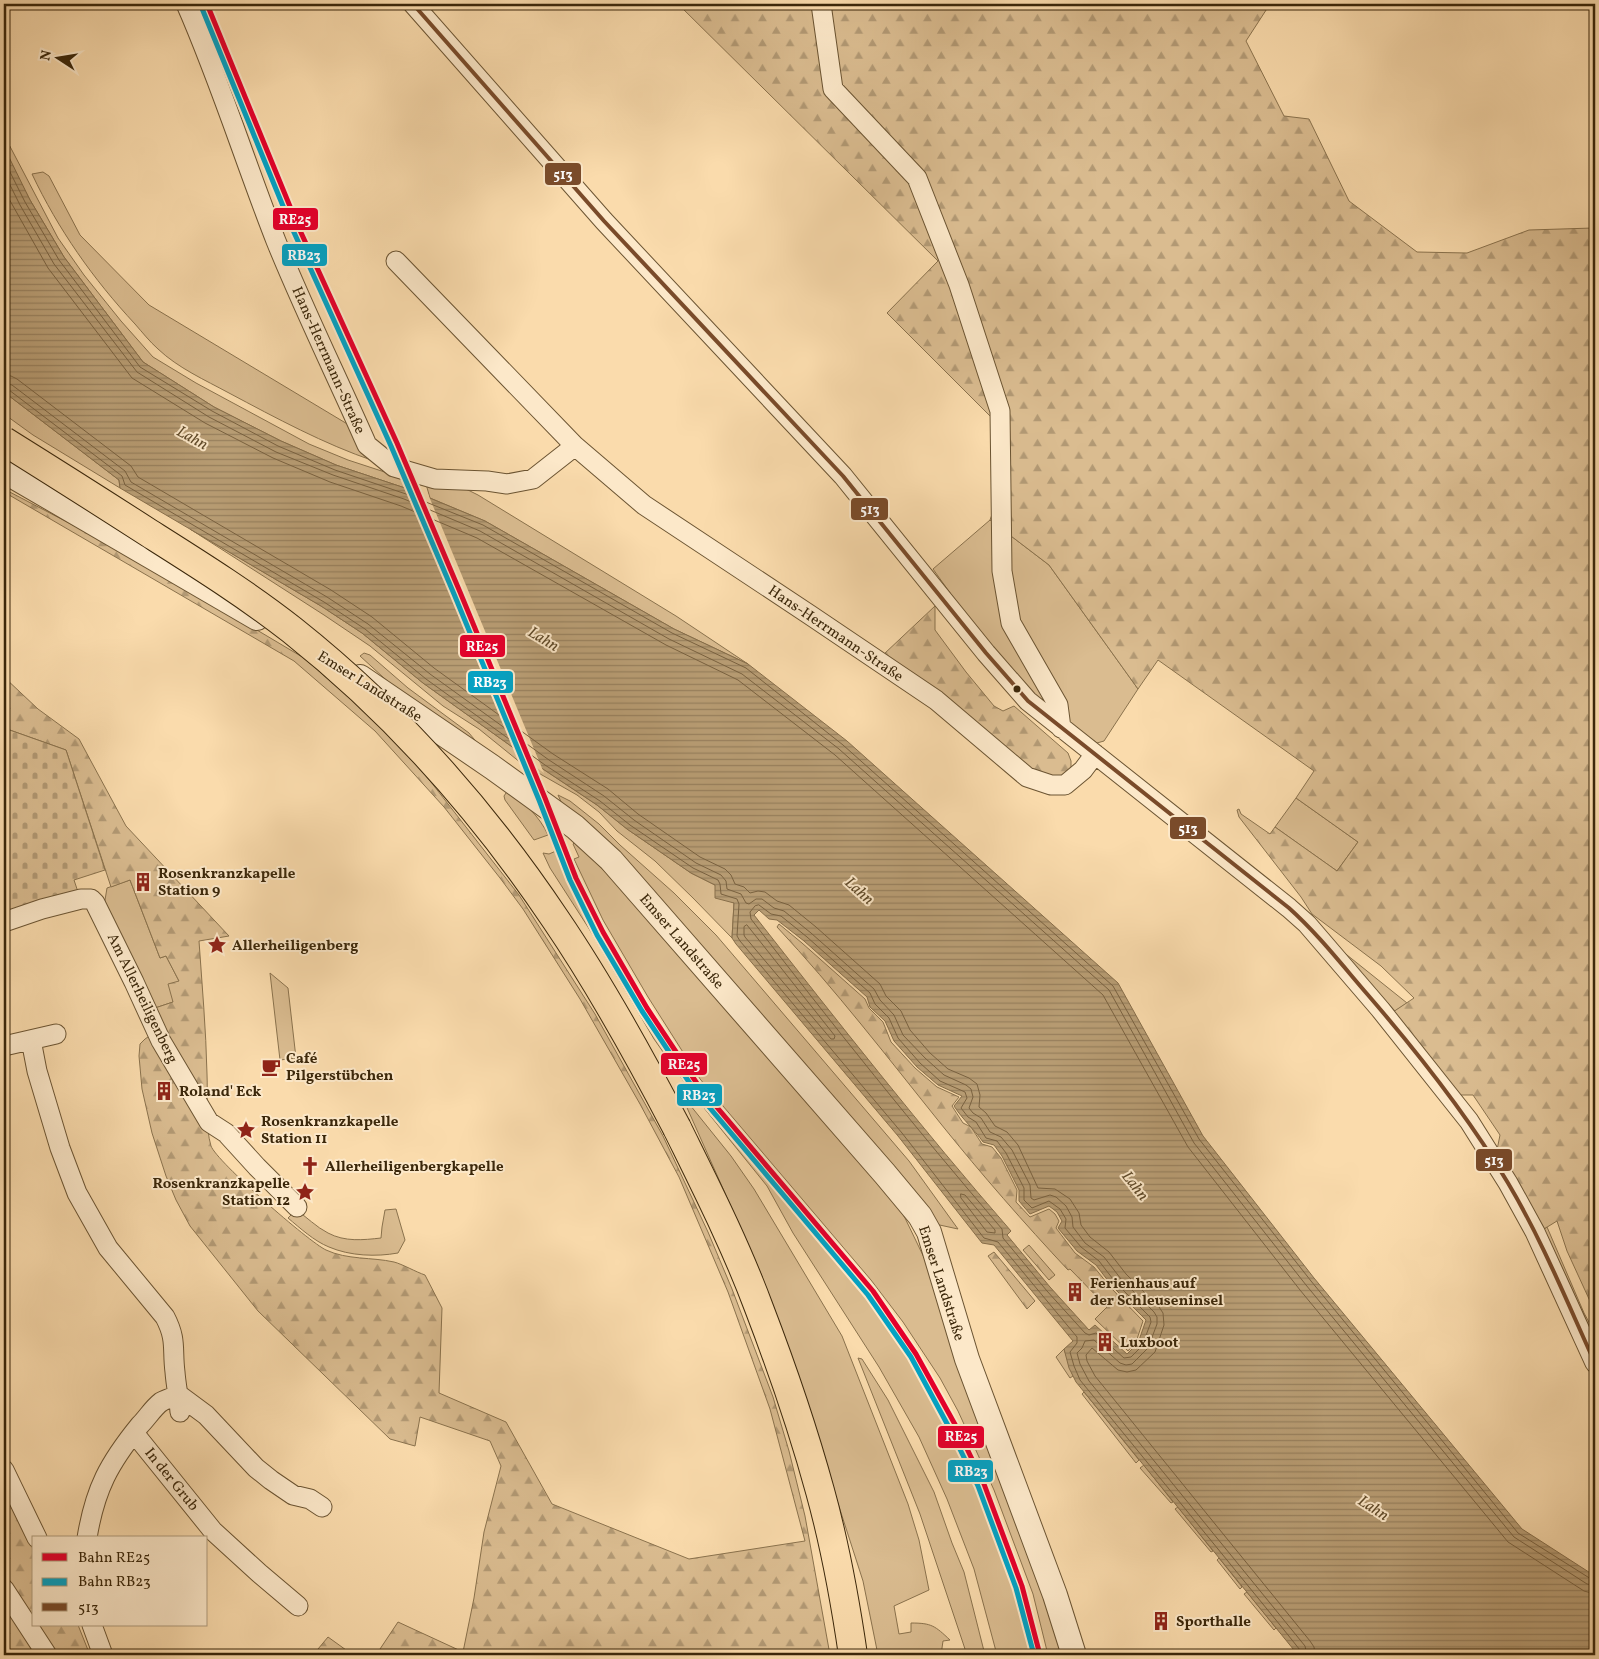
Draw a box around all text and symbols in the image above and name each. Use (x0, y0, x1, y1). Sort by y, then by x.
north arrow (32, 32, 82, 82)
text: N (36, 49, 57, 63)
line badge: 513 (544, 162, 582, 186)
text: 513 (553, 166, 573, 185)
line badge: RE25 (272, 207, 319, 231)
text: RE25 (279, 211, 312, 230)
line badge: RB23 (281, 243, 328, 267)
text: RB23 (287, 247, 321, 266)
street label: Hans-Herrmann-Straße (286, 284, 370, 438)
water label: Lahn (172, 421, 212, 456)
line badge: 513 (850, 497, 889, 521)
text: 513 (860, 501, 880, 520)
street label: Hans-Herrmann-Straße (763, 581, 907, 687)
water label: Lahn (523, 622, 563, 658)
line badge: RE25 (459, 634, 506, 658)
text: RE25 (466, 638, 499, 657)
street label: Emser Landstraße (313, 647, 426, 728)
line badge: RB23 (467, 670, 514, 694)
text: RB23 (473, 674, 507, 693)
unlabelled marker (1012, 684, 1022, 694)
line badge: 513 (1169, 816, 1207, 840)
text: 513 (1178, 820, 1198, 839)
place label: Rosenkranzkapelle Station 9 (158, 864, 296, 902)
building icon: Rosenkranzkapelle Station 9 (132, 871, 154, 893)
water label: Lahn (839, 872, 878, 911)
street label: Emser Landstraße (634, 890, 728, 994)
street label: Am Allerheiligenberg (101, 930, 182, 1068)
place icon: Allerheiligenberg (206, 934, 228, 956)
place label: Allerheiligenberg (232, 936, 358, 957)
place label: Café Pilgerstübchen (286, 1049, 394, 1087)
line badge: RE25 (660, 1052, 708, 1076)
cafe icon: Café Pilgerstübchen (260, 1056, 282, 1078)
text: RE25 (668, 1056, 701, 1075)
building icon: Roland' Eck (153, 1080, 175, 1102)
place label: Roland' Eck (179, 1082, 261, 1103)
line badge: RB23 (676, 1083, 723, 1107)
text: RB23 (682, 1087, 716, 1106)
place label: Rosenkranzkapelle Station 11 (261, 1112, 399, 1150)
place icon: Rosenkranzkapelle Station 11 (235, 1119, 257, 1141)
line badge: 513 (1475, 1148, 1513, 1172)
text: 513 (1484, 1152, 1504, 1171)
church icon: Allerheiligenbergkapelle (299, 1155, 321, 1177)
place label: Allerheiligenbergkapelle (325, 1157, 504, 1178)
water label: Lahn (1116, 1167, 1153, 1206)
place label: Rosenkranzkapelle Station 12 (152, 1174, 290, 1212)
place icon: Rosenkranzkapelle Station 12 (294, 1181, 316, 1203)
street label: Emser Landstraße (912, 1223, 969, 1344)
place label: Ferienhaus auf der Schleuseninsel (1090, 1274, 1223, 1312)
building icon: Ferienhaus auf der Schleuseninsel (1064, 1281, 1086, 1303)
building icon: Luxboot (1094, 1331, 1116, 1353)
place label: Luxboot (1120, 1333, 1179, 1354)
line badge: RE25 (937, 1425, 985, 1449)
text: RE25 (945, 1428, 978, 1447)
street label: In der Grub (139, 1444, 203, 1516)
line badge: RB23 (947, 1459, 994, 1483)
text: RB23 (954, 1463, 988, 1482)
water label: Lahn (1353, 1491, 1393, 1527)
legend (32, 1536, 208, 1626)
text: Bahn RE25 (78, 1548, 150, 1569)
text: Bahn RB23 (78, 1572, 151, 1593)
text: 513 (78, 1598, 99, 1619)
building icon: Sporthalle (1150, 1610, 1172, 1632)
place label: Sporthalle (1176, 1612, 1251, 1633)

